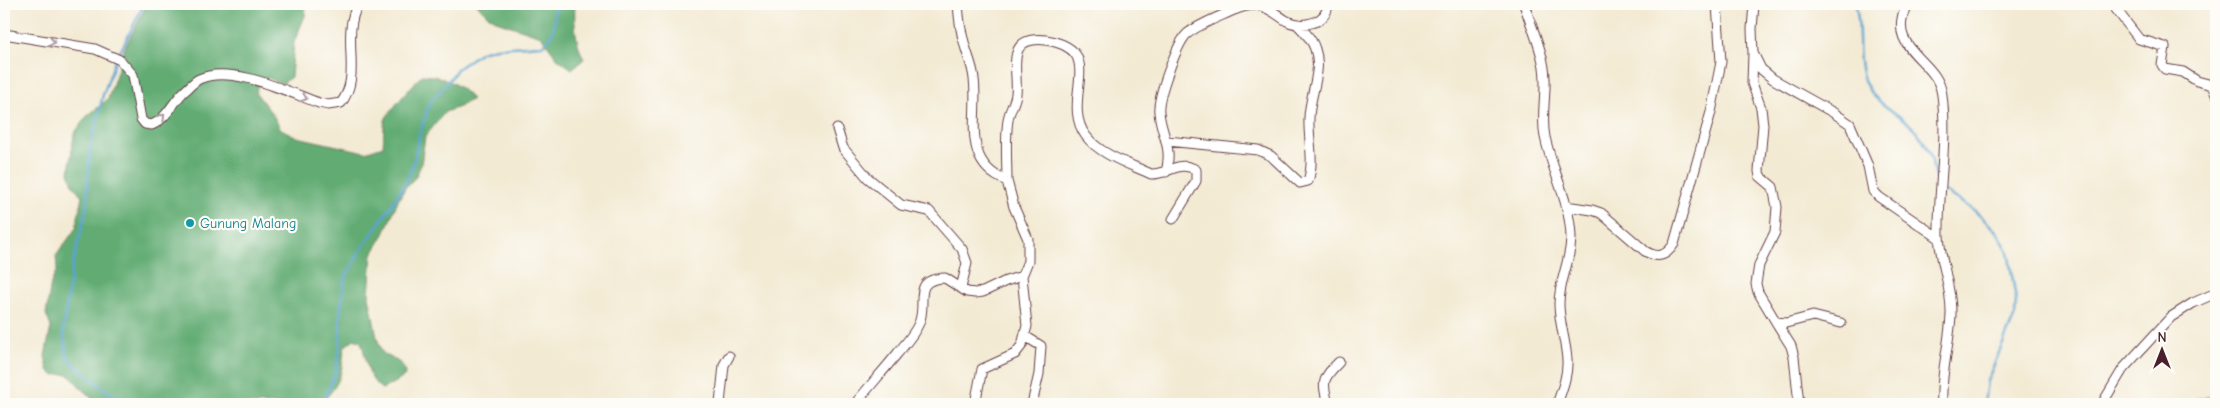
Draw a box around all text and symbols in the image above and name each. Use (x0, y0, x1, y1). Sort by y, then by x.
one-way arrow (47, 37, 56, 47)
one-way arrow (300, 92, 308, 102)
one-way arrow (156, 114, 165, 123)
place label: Gunung Malang (200, 215, 296, 232)
marker: Gunung Malang (184, 217, 196, 229)
north arrow (2138, 326, 2188, 376)
text: N (2157, 329, 2167, 346)

